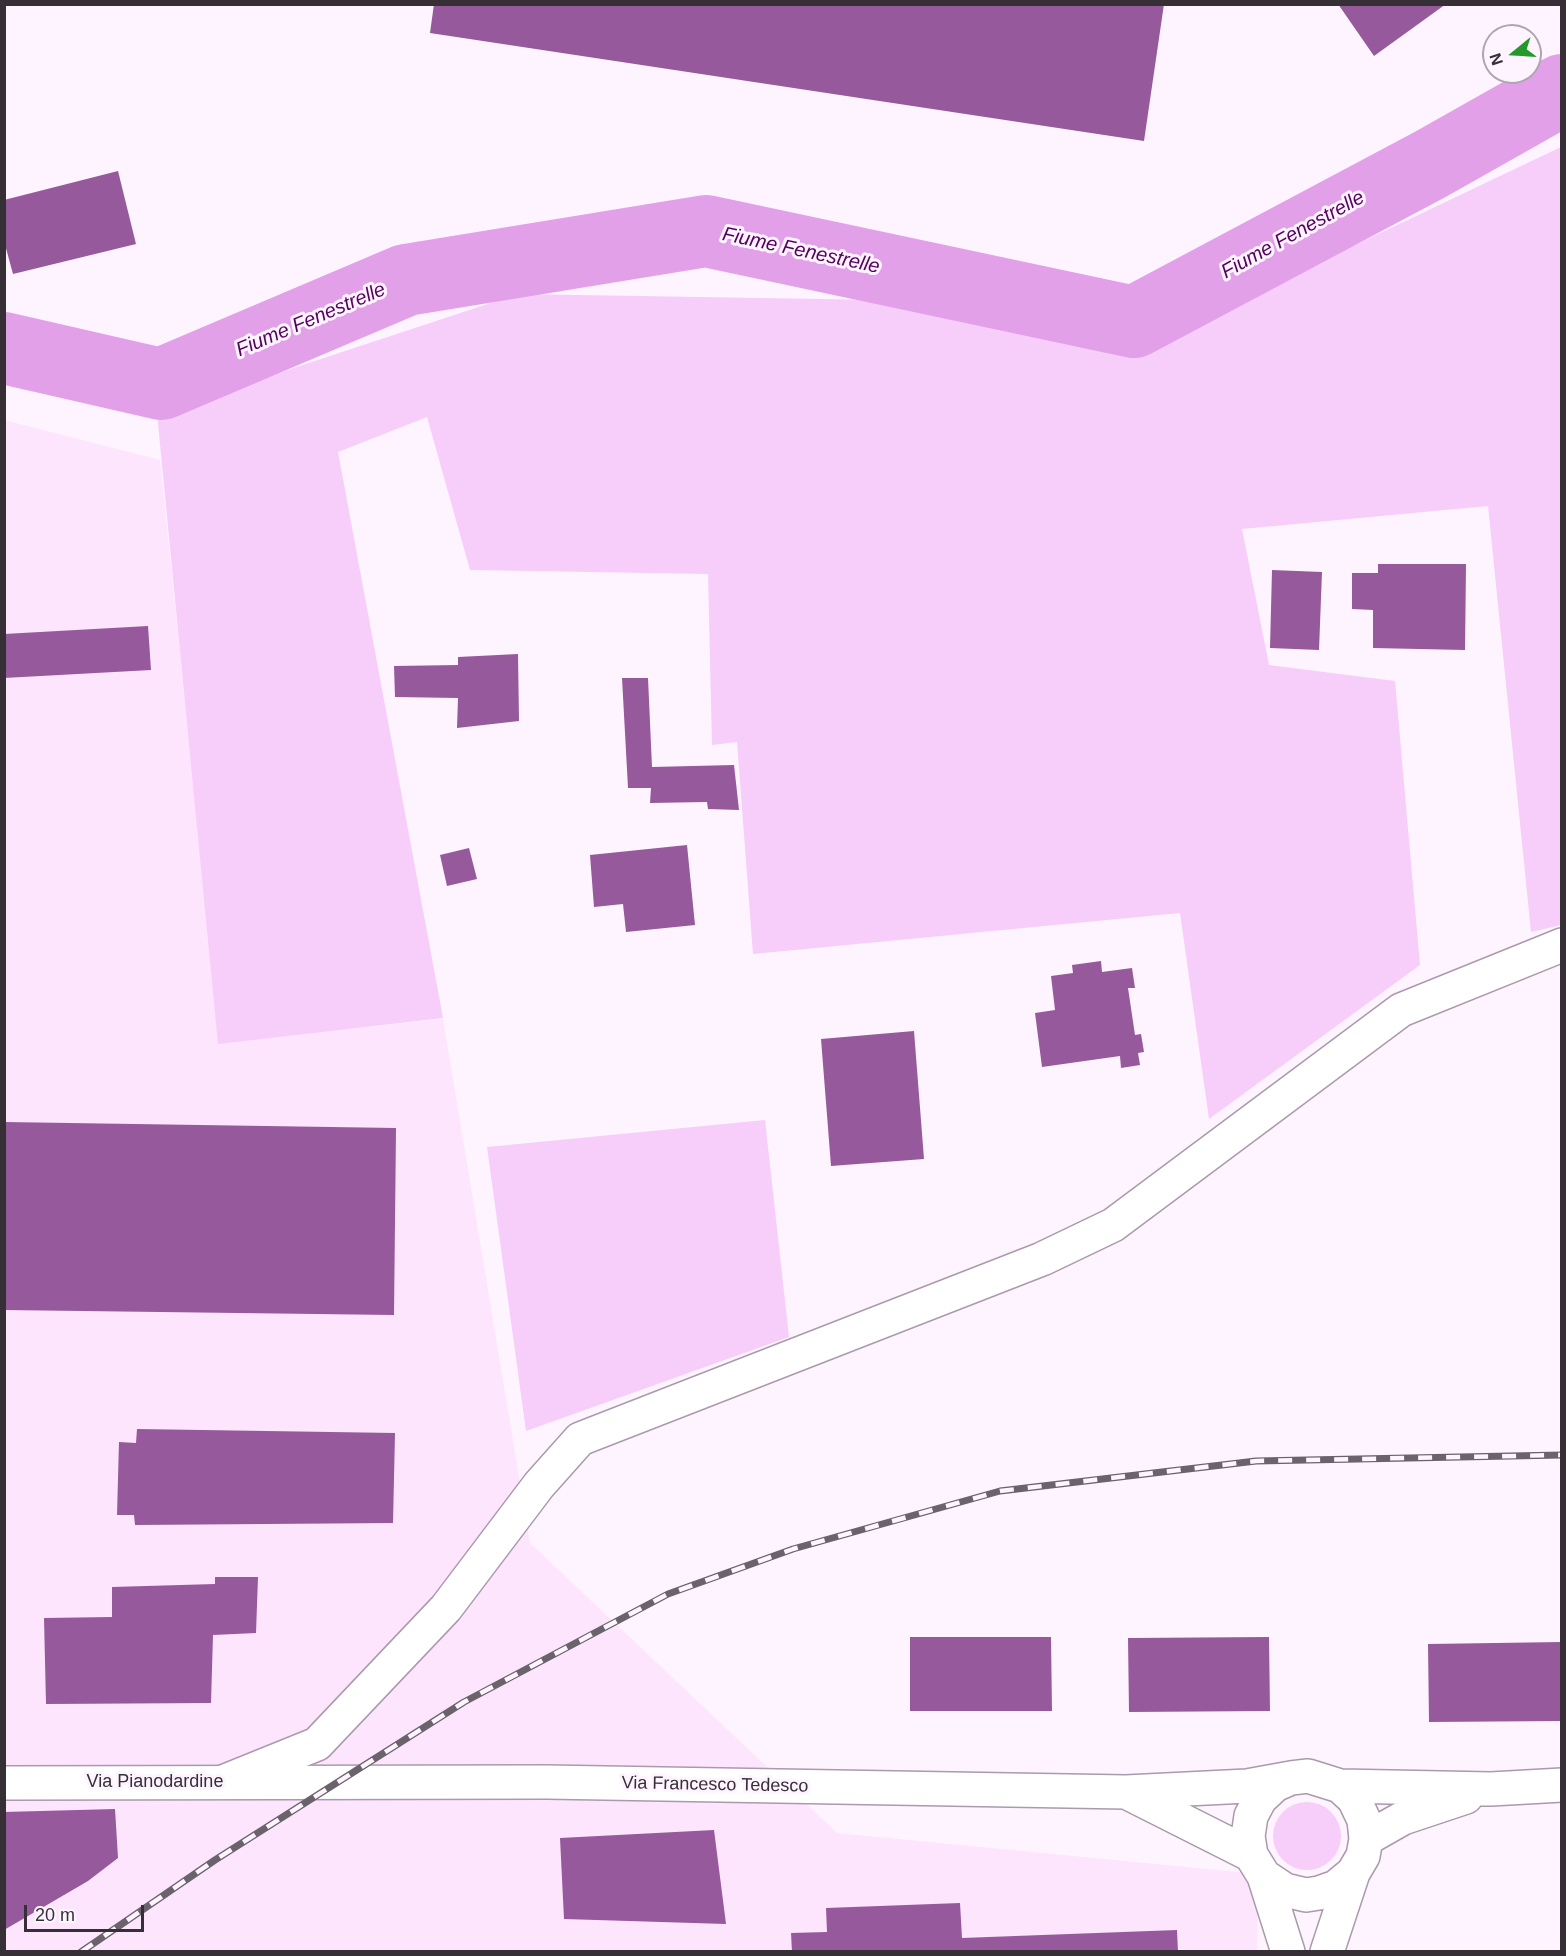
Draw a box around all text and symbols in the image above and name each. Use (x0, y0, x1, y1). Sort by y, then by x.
north arrow (1482, 24, 1542, 84)
text: N (1486, 51, 1506, 67)
water label: Fiume Fenestrelle (1217, 186, 1369, 284)
water label: Fiume Fenestrelle (720, 223, 882, 279)
water label: Fiume Fenestrelle (233, 278, 389, 362)
street label: Via Pianodardine (87, 1771, 223, 1793)
street label: Via Francesco Tedesco (621, 1773, 809, 1797)
scale bar (27, 1893, 147, 1931)
text: 20 m (35, 1905, 75, 1925)

